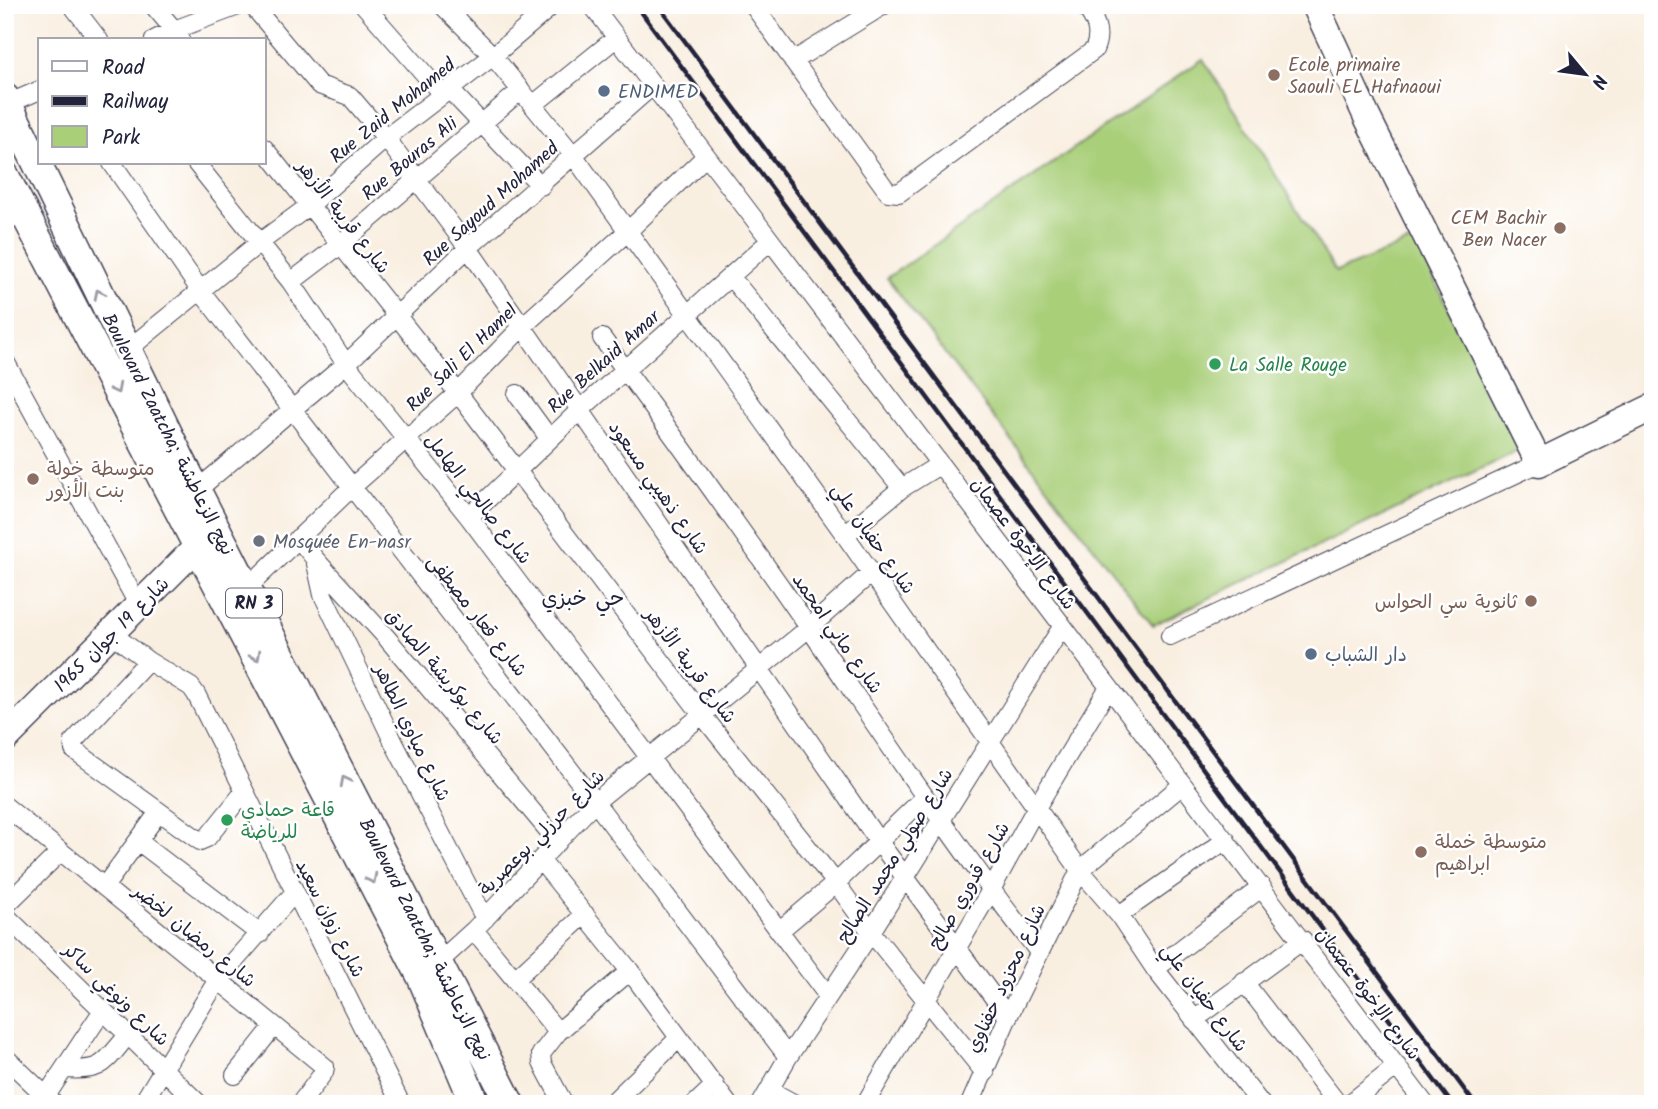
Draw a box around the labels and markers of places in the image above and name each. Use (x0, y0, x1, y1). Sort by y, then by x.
place label: Ecole primaire Saouli EL Hafnaoui (1288, 51, 1442, 103)
marker: Ecole primaire Saouli EL Hafnaoui (1266, 67, 1282, 83)
place label: ENDIMED (618, 78, 698, 108)
marker: ENDIMED (596, 83, 612, 99)
place label: CEM Bachir Ben Nacer (1450, 204, 1548, 256)
marker: CEM Bachir Ben Nacer (1552, 220, 1568, 236)
place label: La Salle Rouge (1229, 351, 1347, 381)
marker: La Salle Rouge (1207, 356, 1223, 372)
place label: متوسطة خولة بنت الأزور (45, 455, 155, 507)
marker: متوسطة خولة بنت الأزور (25, 471, 41, 487)
place label: Mosquée En-nasr (273, 528, 412, 558)
marker: Mosquée En-nasr (251, 533, 267, 549)
place label: ثانوية سي الحواس (1375, 588, 1517, 618)
marker: ثانوية سي الحواس (1523, 593, 1539, 609)
place label: دار الشباب (1325, 641, 1407, 671)
marker: دار الشباب (1303, 646, 1319, 662)
place label: قاعة حمادي للرياضة (241, 796, 335, 848)
marker: قاعة حمادي للرياضة (219, 812, 235, 828)
place label: متوسطة خملة ابراهيم (1435, 828, 1547, 880)
marker: متوسطة خملة ابراهيم (1413, 844, 1429, 860)

